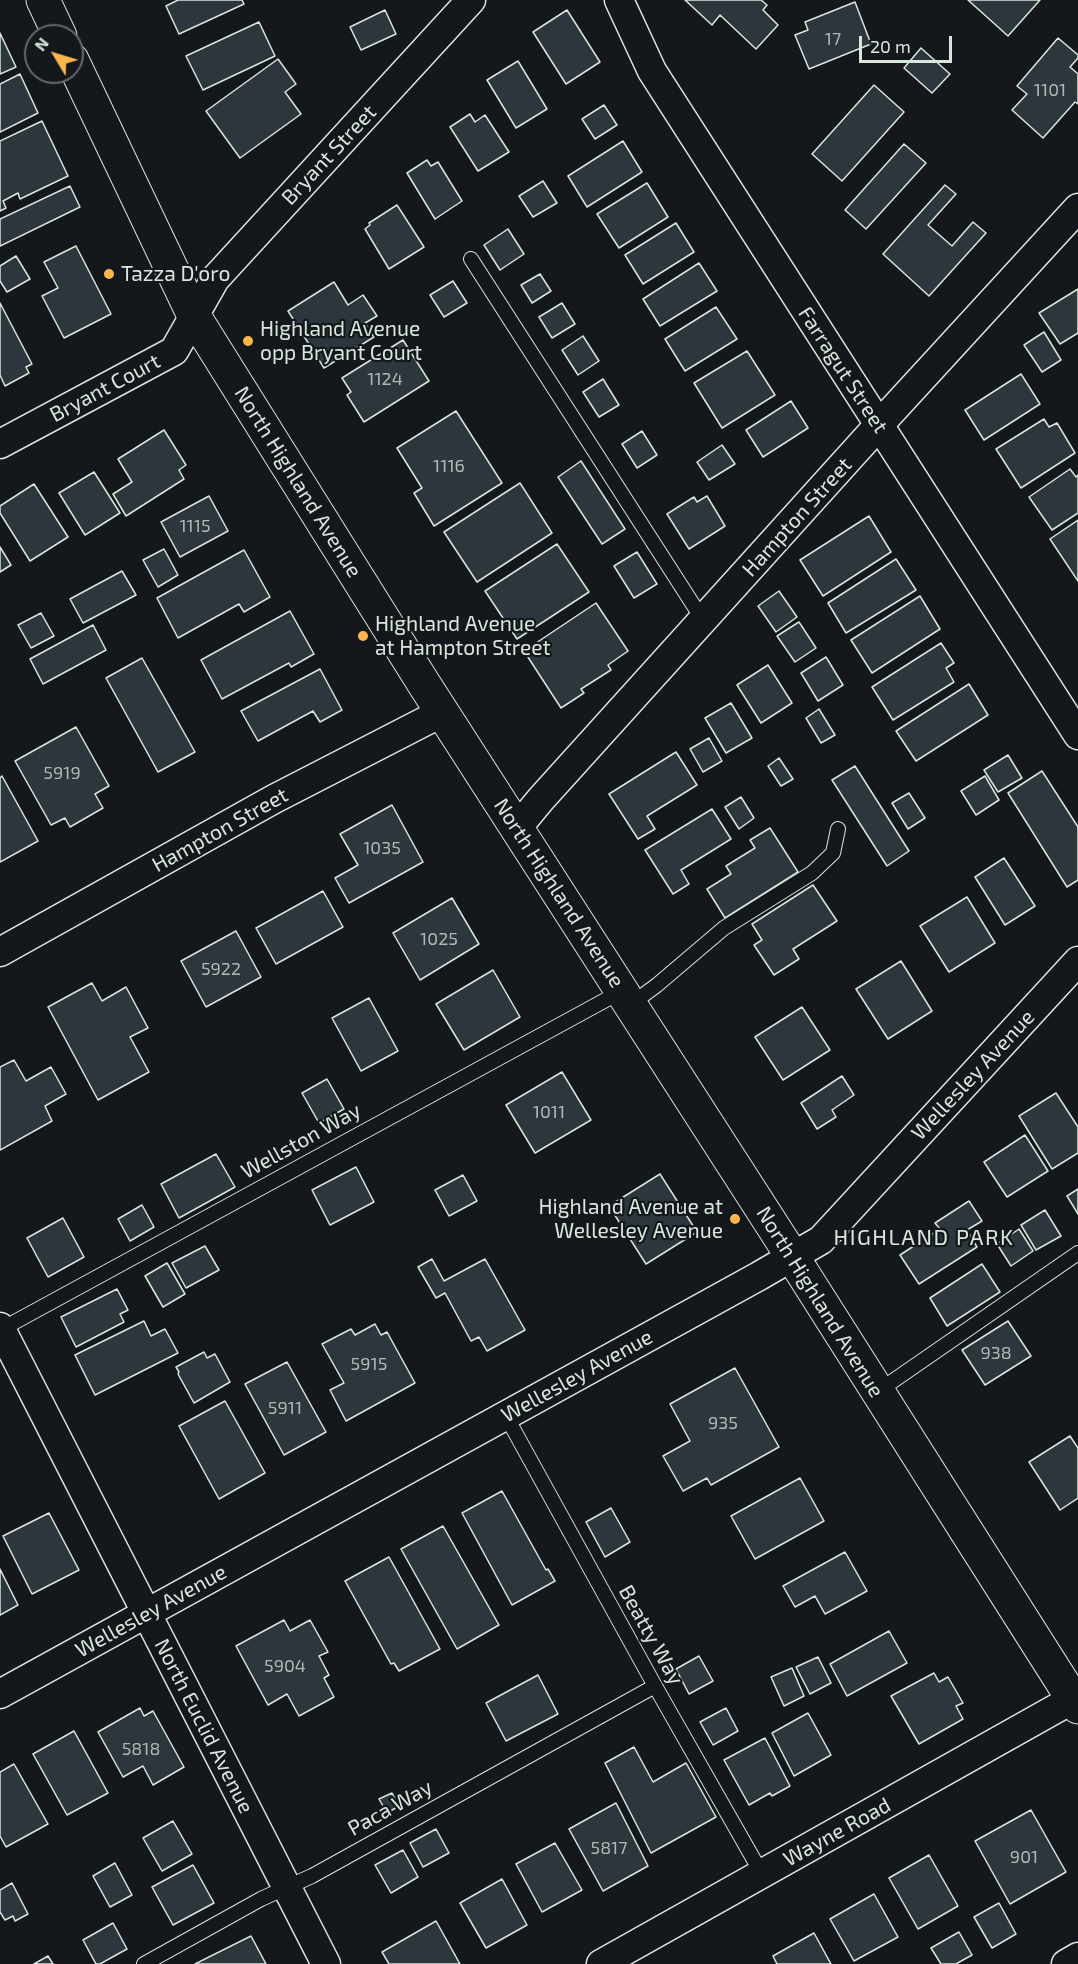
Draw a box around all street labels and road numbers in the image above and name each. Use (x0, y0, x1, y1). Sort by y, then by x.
street label: Bryant Street (276, 100, 382, 210)
street label: Farragut Street (793, 302, 893, 438)
street label: Bryant Court (46, 348, 164, 428)
street label: North Highland Avenue (229, 382, 367, 582)
street label: Hampton Street (737, 452, 857, 582)
street label: Hampton Street (148, 782, 292, 878)
street label: North Highland Avenue (488, 794, 630, 992)
street label: Wellesley Avenue (906, 1005, 1040, 1145)
street label: Wellston Way (237, 1098, 365, 1184)
street label: North Highland Avenue (751, 1202, 889, 1402)
street label: Wellesley Avenue (497, 1324, 657, 1428)
street label: Wellesley Avenue (71, 1559, 231, 1663)
street label: Beatty Way (613, 1581, 689, 1689)
street label: North Euclid Avenue (149, 1634, 259, 1818)
street label: Paca Way (343, 1775, 437, 1841)
street label: Wayne Road (779, 1792, 895, 1872)

